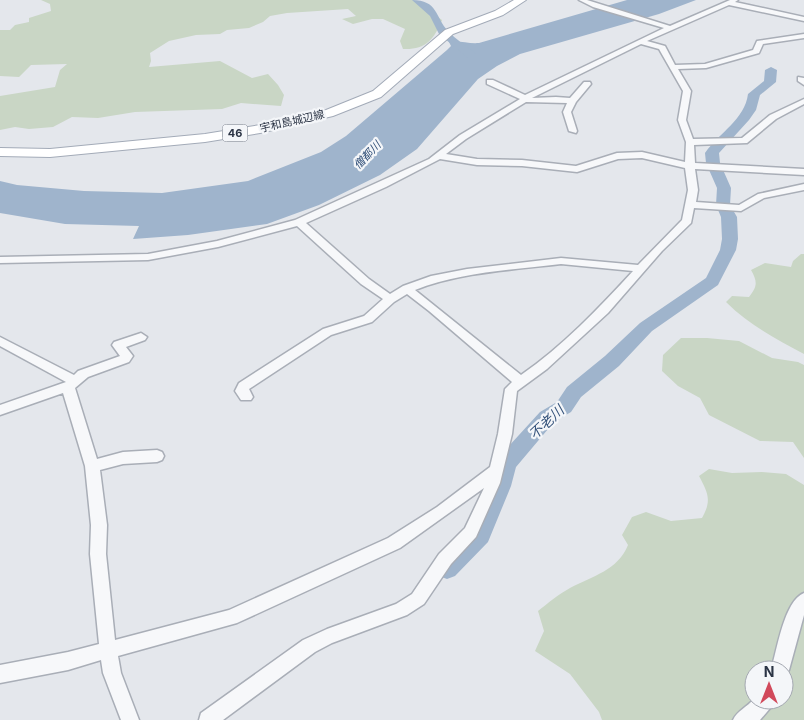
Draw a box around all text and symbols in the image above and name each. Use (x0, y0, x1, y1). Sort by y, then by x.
street label: 宇和島城辺線 (258, 107, 326, 135)
road number: 46 (222, 125, 248, 142)
water label: 僧都川 (351, 138, 384, 172)
water label: 不老川 (525, 400, 569, 443)
north arrow (744, 660, 794, 710)
text: N (764, 663, 774, 680)

